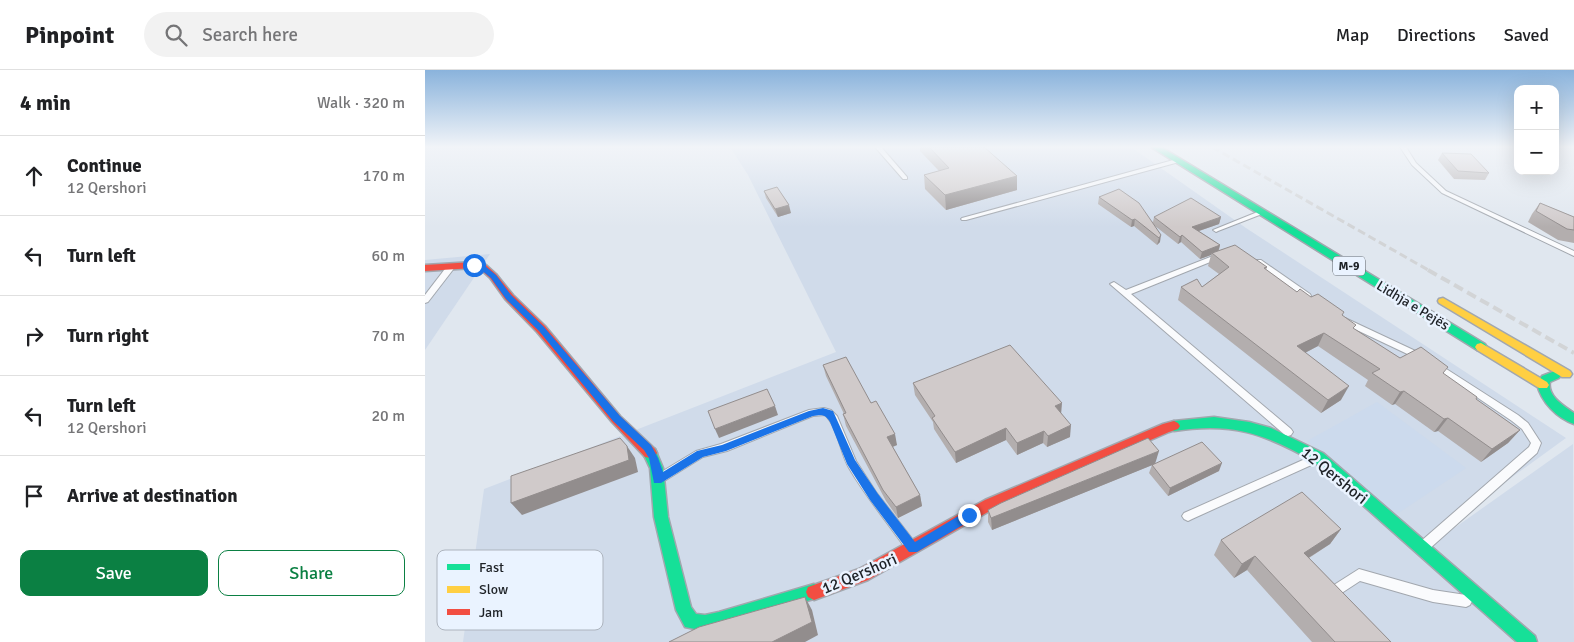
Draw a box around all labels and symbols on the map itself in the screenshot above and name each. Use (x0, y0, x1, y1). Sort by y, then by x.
route start (463, 254, 486, 277)
road number: M-9 (1333, 257, 1365, 276)
street label: Lidhja e Pejës (1373, 277, 1452, 334)
street label: 12 Qershori (1297, 443, 1372, 509)
route end (958, 504, 981, 527)
street label: 12 Qershori (819, 549, 900, 599)
legend (437, 550, 603, 630)
text: Fast (479, 559, 504, 576)
text: Slow (479, 581, 508, 598)
text: Jam (479, 604, 503, 621)

